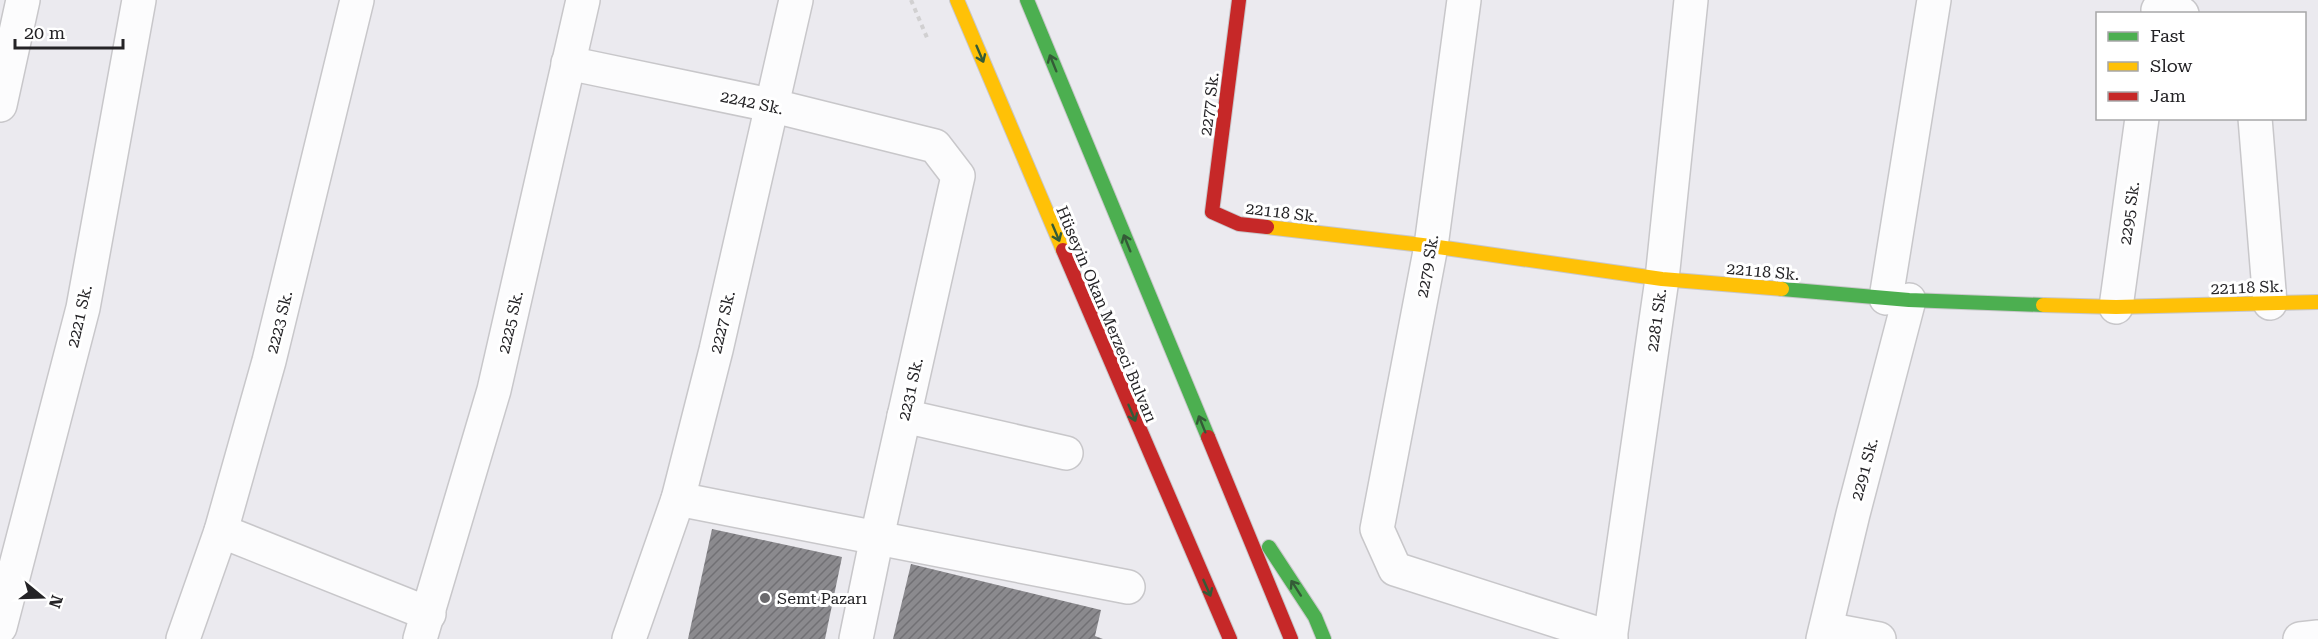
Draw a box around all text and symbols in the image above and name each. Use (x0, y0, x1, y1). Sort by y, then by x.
scale bar (15, 12, 123, 50)
legend (2096, 12, 2306, 120)
text: 20 m (24, 22, 65, 43)
text: Fast (2150, 25, 2185, 46)
one-way arrow (975, 44, 986, 63)
one-way arrow (1047, 54, 1058, 73)
text: Slow (2150, 55, 2192, 76)
street label: 2277 Sk. (1196, 71, 1223, 137)
text: Jam (2150, 85, 2186, 106)
street label: 2242 Sk. (719, 87, 785, 118)
street label: 2295 Sk. (2116, 180, 2143, 246)
street label: 22118 Sk. (1245, 199, 1319, 226)
street label: Hüseyin Okan Merzeci Bulvarı (1052, 203, 1161, 425)
one-way arrow (1051, 224, 1062, 242)
street label: 2279 Sk. (1413, 233, 1442, 299)
one-way arrow (1121, 234, 1132, 253)
street label: 22118 Sk. (1726, 259, 1800, 284)
street label: 22118 Sk. (2210, 277, 2284, 298)
street label: 2221 Sk. (63, 283, 96, 349)
street label: 2281 Sk. (1643, 287, 1670, 353)
street label: 2223 Sk. (263, 289, 296, 356)
street label: 2225 Sk. (494, 289, 527, 355)
street label: 2227 Sk. (706, 289, 739, 355)
street label: 2231 Sk. (894, 356, 927, 422)
one-way arrow (1127, 403, 1138, 422)
one-way arrow (1196, 415, 1207, 433)
street label: 2291 Sk. (1847, 436, 1882, 503)
north arrow (12, 567, 72, 627)
one-way arrow (1202, 578, 1213, 596)
one-way arrow (1290, 580, 1302, 597)
place label: Semt Pazarı (777, 589, 867, 608)
marker: Semt Pazarı (758, 591, 772, 605)
text: N (45, 593, 67, 611)

